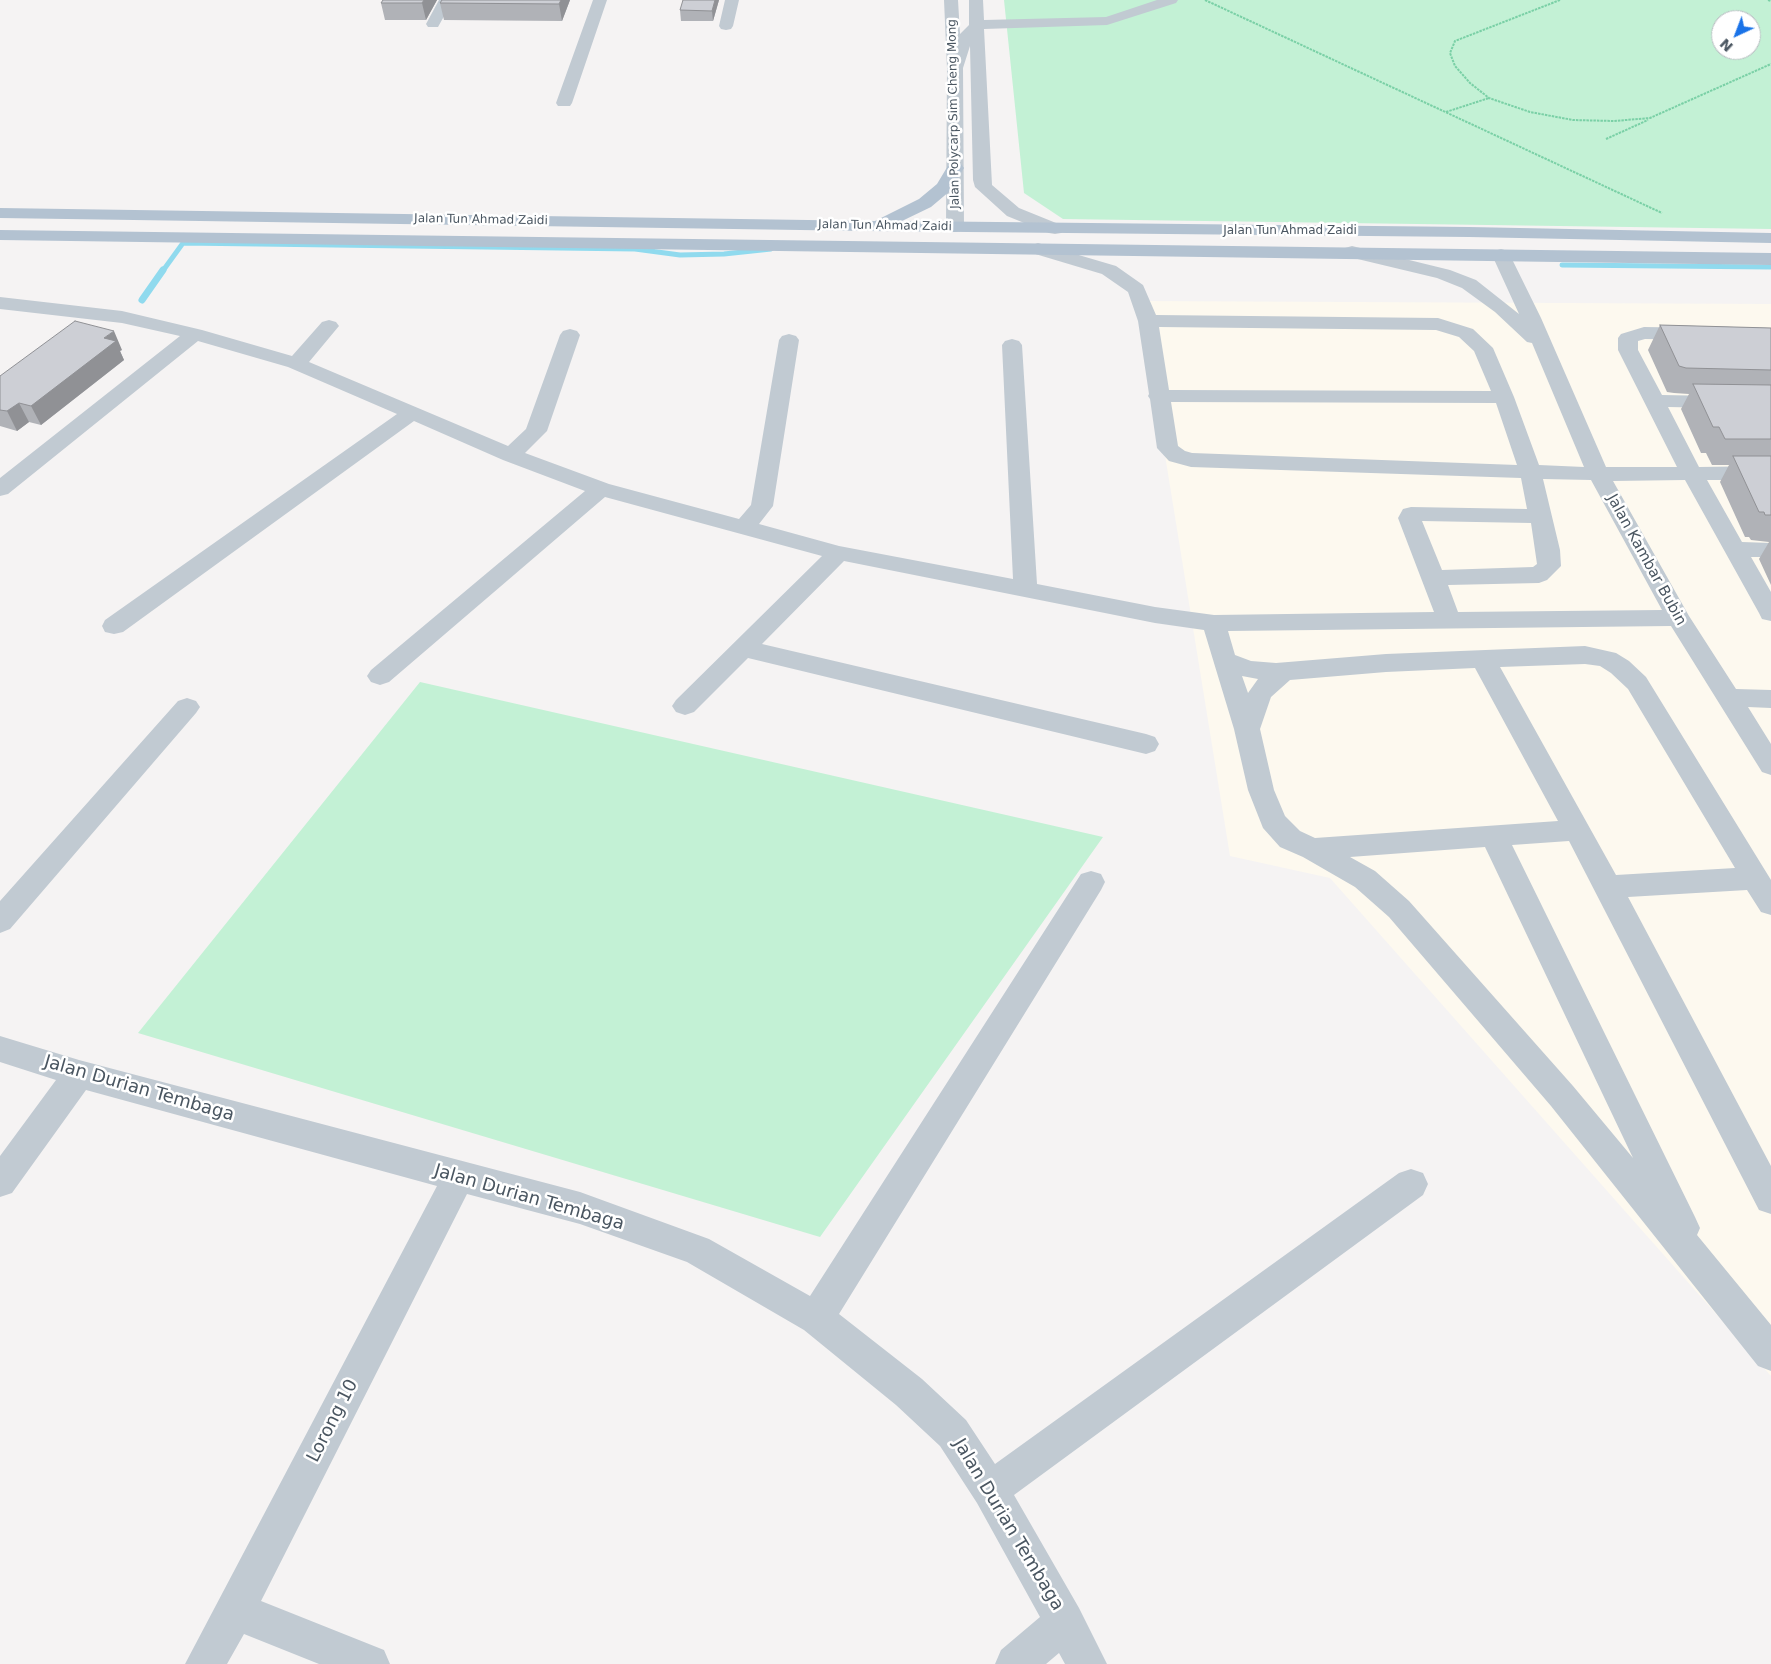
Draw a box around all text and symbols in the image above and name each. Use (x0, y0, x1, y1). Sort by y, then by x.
north arrow (1711, 10, 1761, 60)
street label: Jalan Polycarp Sim Cheng Mong (945, 19, 963, 209)
text: N (1717, 35, 1736, 55)
street label: Jalan Tun Ahmad Zaidi (414, 212, 548, 228)
street label: Jalan Tun Ahmad Zaidi (818, 218, 952, 234)
street label: Jalan Tun Ahmad Zaidi (1223, 224, 1357, 238)
street label: Jalan Kambar Bubin (1602, 491, 1690, 629)
street label: Jalan Durian Tembaga (41, 1051, 237, 1127)
street label: Jalan Durian Tembaga (431, 1160, 627, 1236)
street label: Lorong 10 (303, 1376, 363, 1466)
street label: Jalan Durian Tembaga (948, 1435, 1068, 1615)

